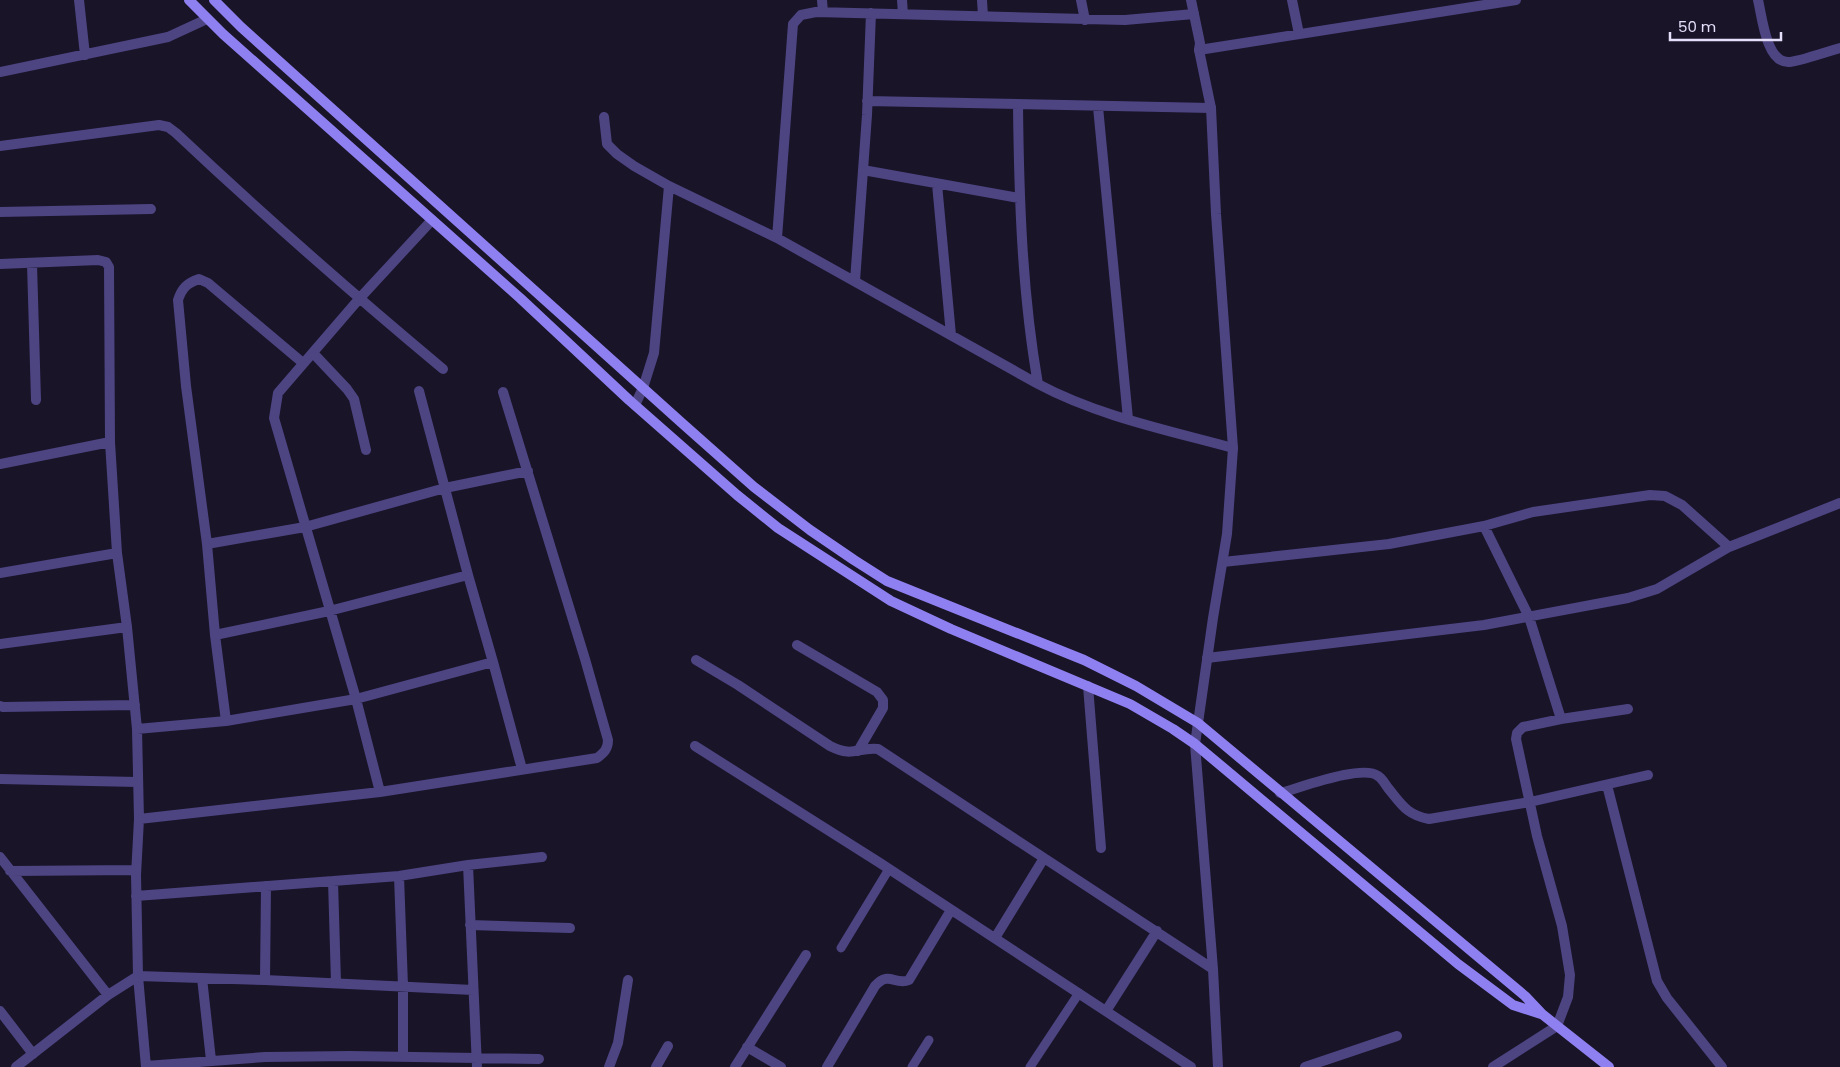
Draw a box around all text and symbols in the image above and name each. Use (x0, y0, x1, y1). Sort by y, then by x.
scale bar (1670, 10, 1781, 42)
text: 50 m (1678, 16, 1716, 37)

